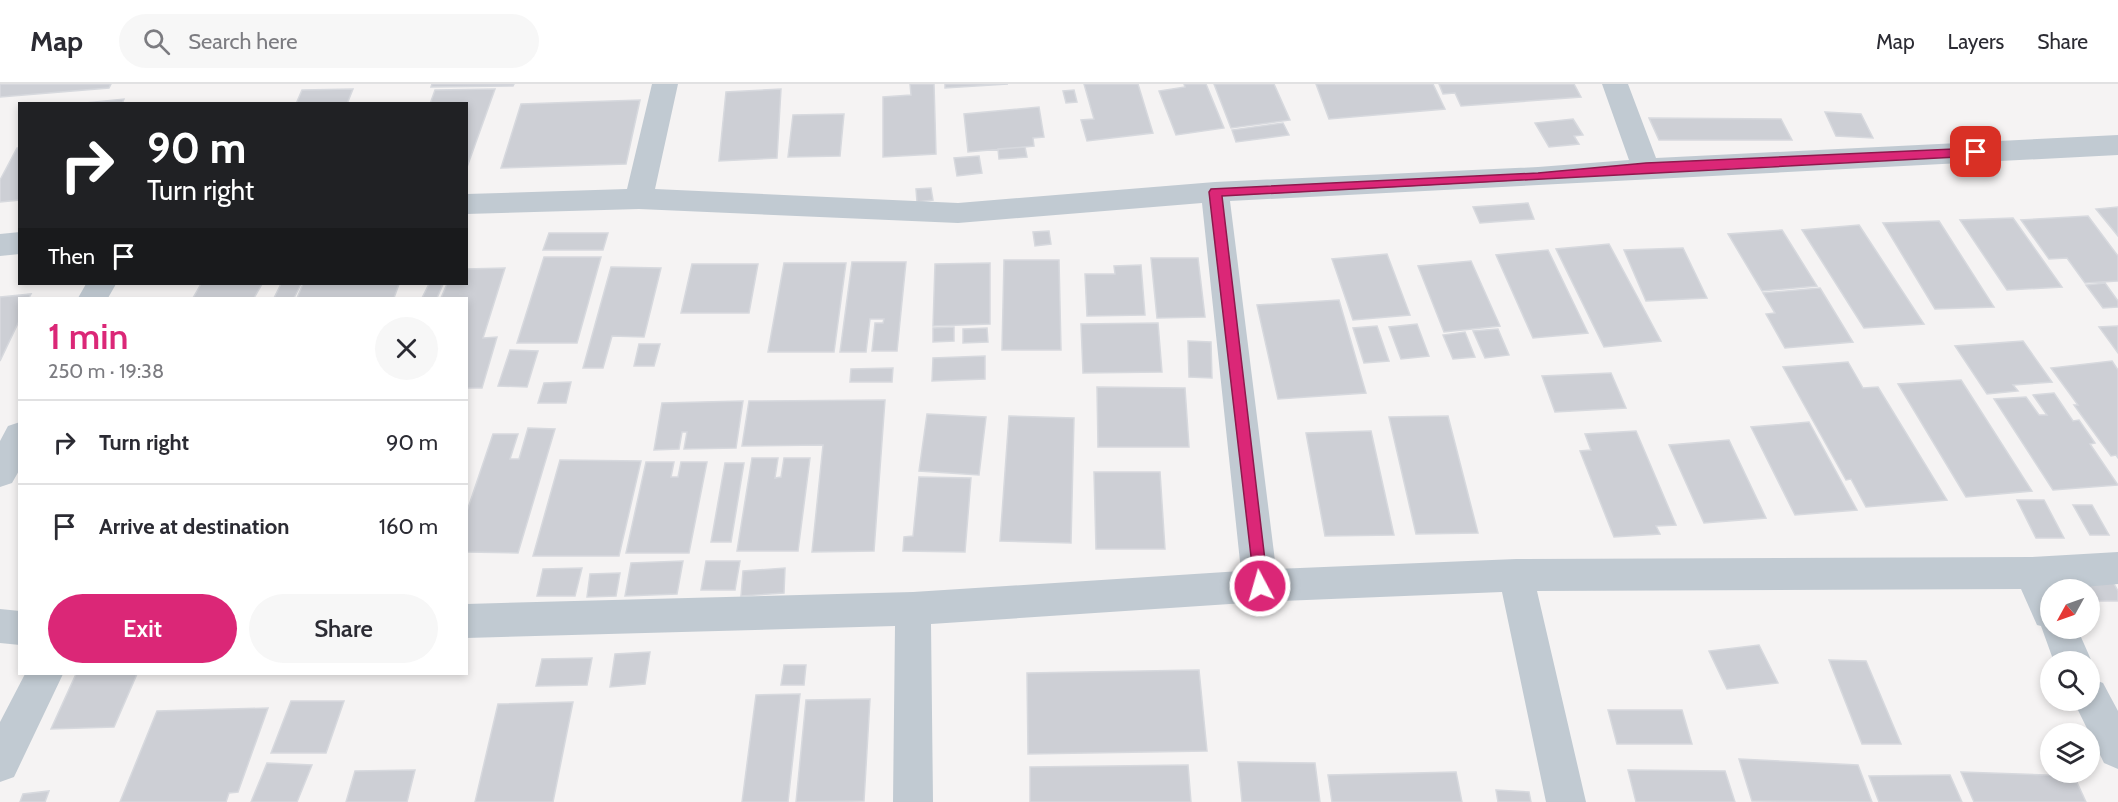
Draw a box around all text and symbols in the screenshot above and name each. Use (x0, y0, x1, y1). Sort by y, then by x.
search box (119, 14, 539, 68)
text: Map (30, 24, 83, 58)
icon: search (140, 25, 173, 58)
text: Search here (188, 28, 297, 55)
text: Map (1876, 29, 1915, 54)
text: Layers (1948, 29, 2004, 54)
text: Share (2037, 29, 2088, 54)
text: 90 m (147, 122, 246, 174)
icon: right (48, 126, 126, 204)
pin (1950, 126, 2001, 177)
icon: arrive (1959, 135, 1992, 168)
text: Turn right (147, 174, 254, 207)
icon: arrive (107, 240, 140, 273)
text: Then (48, 243, 95, 270)
text: 1 min (48, 314, 128, 358)
button: close (375, 317, 438, 380)
text: 250 m · 19:38 (48, 359, 164, 383)
icon: right (48, 426, 81, 459)
text: Turn right (99, 429, 189, 456)
text: 90 m (386, 429, 438, 456)
icon: arrive (48, 510, 81, 543)
text: Arrive at destination (99, 513, 289, 540)
text: 160 m (379, 513, 438, 540)
position arrow (1228, 554, 1292, 618)
north arrow (2040, 579, 2100, 639)
map controls (2040, 579, 2100, 783)
button: Exit (48, 594, 237, 663)
button: Share (249, 594, 438, 663)
button: search (2040, 651, 2100, 711)
button: layers (2040, 723, 2100, 783)

